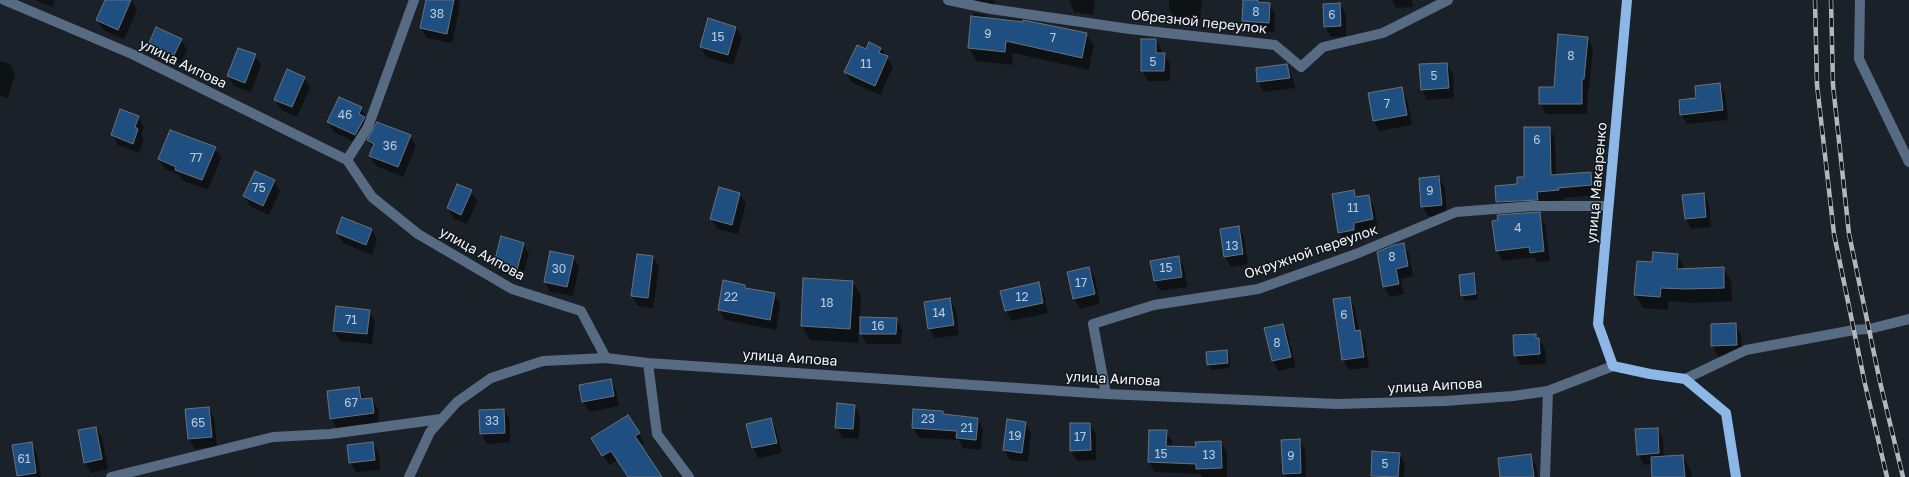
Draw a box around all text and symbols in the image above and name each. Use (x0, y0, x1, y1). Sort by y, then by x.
house number: 8 (1252, 5, 1260, 19)
street label: Обрезной переулок (1130, 6, 1268, 38)
house number: 38 (430, 7, 444, 21)
house number: 6 (1328, 8, 1336, 22)
house number: 9 (984, 27, 992, 41)
house number: 15 (712, 30, 724, 44)
house number: 7 (1050, 31, 1056, 45)
street label: улица Аипова (137, 36, 229, 92)
house number: 8 (1567, 49, 1575, 63)
house number: 5 (1150, 55, 1156, 69)
house number: 11 (860, 57, 872, 71)
house number: 5 (1431, 69, 1437, 83)
house number: 7 (1384, 97, 1390, 111)
house number: 46 (338, 108, 352, 122)
street label: улица Макаренко (1583, 122, 1611, 244)
house number: 6 (1533, 133, 1541, 147)
house number: 36 (383, 139, 397, 153)
house number: 77 (190, 151, 202, 165)
house number: 75 (252, 181, 266, 195)
house number: 9 (1426, 184, 1434, 198)
house number: 11 (1347, 201, 1359, 215)
street label: Окружной переулок (1242, 221, 1380, 283)
house number: 4 (1514, 221, 1522, 235)
street label: улица Аипова (436, 224, 528, 284)
house number: 13 (1226, 239, 1238, 253)
house number: 8 (1388, 250, 1396, 264)
house number: 15 (1160, 261, 1172, 275)
house number: 30 (552, 262, 566, 276)
house number: 17 (1075, 276, 1087, 290)
house number: 22 (724, 290, 738, 304)
house number: 12 (1016, 290, 1028, 304)
house number: 18 (820, 296, 834, 310)
house number: 14 (932, 306, 946, 320)
house number: 6 (1340, 308, 1348, 322)
house number: 71 (345, 313, 357, 327)
house number: 16 (871, 319, 885, 333)
house number: 8 (1273, 336, 1281, 350)
street label: улица Аипова (742, 346, 838, 370)
street label: улица Аипова (1065, 368, 1161, 390)
street label: улица Аипова (1387, 375, 1483, 397)
house number: 67 (344, 396, 358, 410)
house number: 23 (921, 412, 935, 426)
house number: 33 (485, 414, 499, 428)
house number: 65 (191, 416, 205, 430)
house number: 21 (961, 421, 973, 435)
house number: 19 (1008, 429, 1022, 443)
house number: 17 (1074, 430, 1086, 444)
house number: 15 (1155, 447, 1167, 461)
house number: 13 (1203, 448, 1215, 462)
house number: 9 (1287, 449, 1295, 463)
house number: 61 (17, 452, 31, 466)
house number: 5 (1382, 457, 1388, 471)

